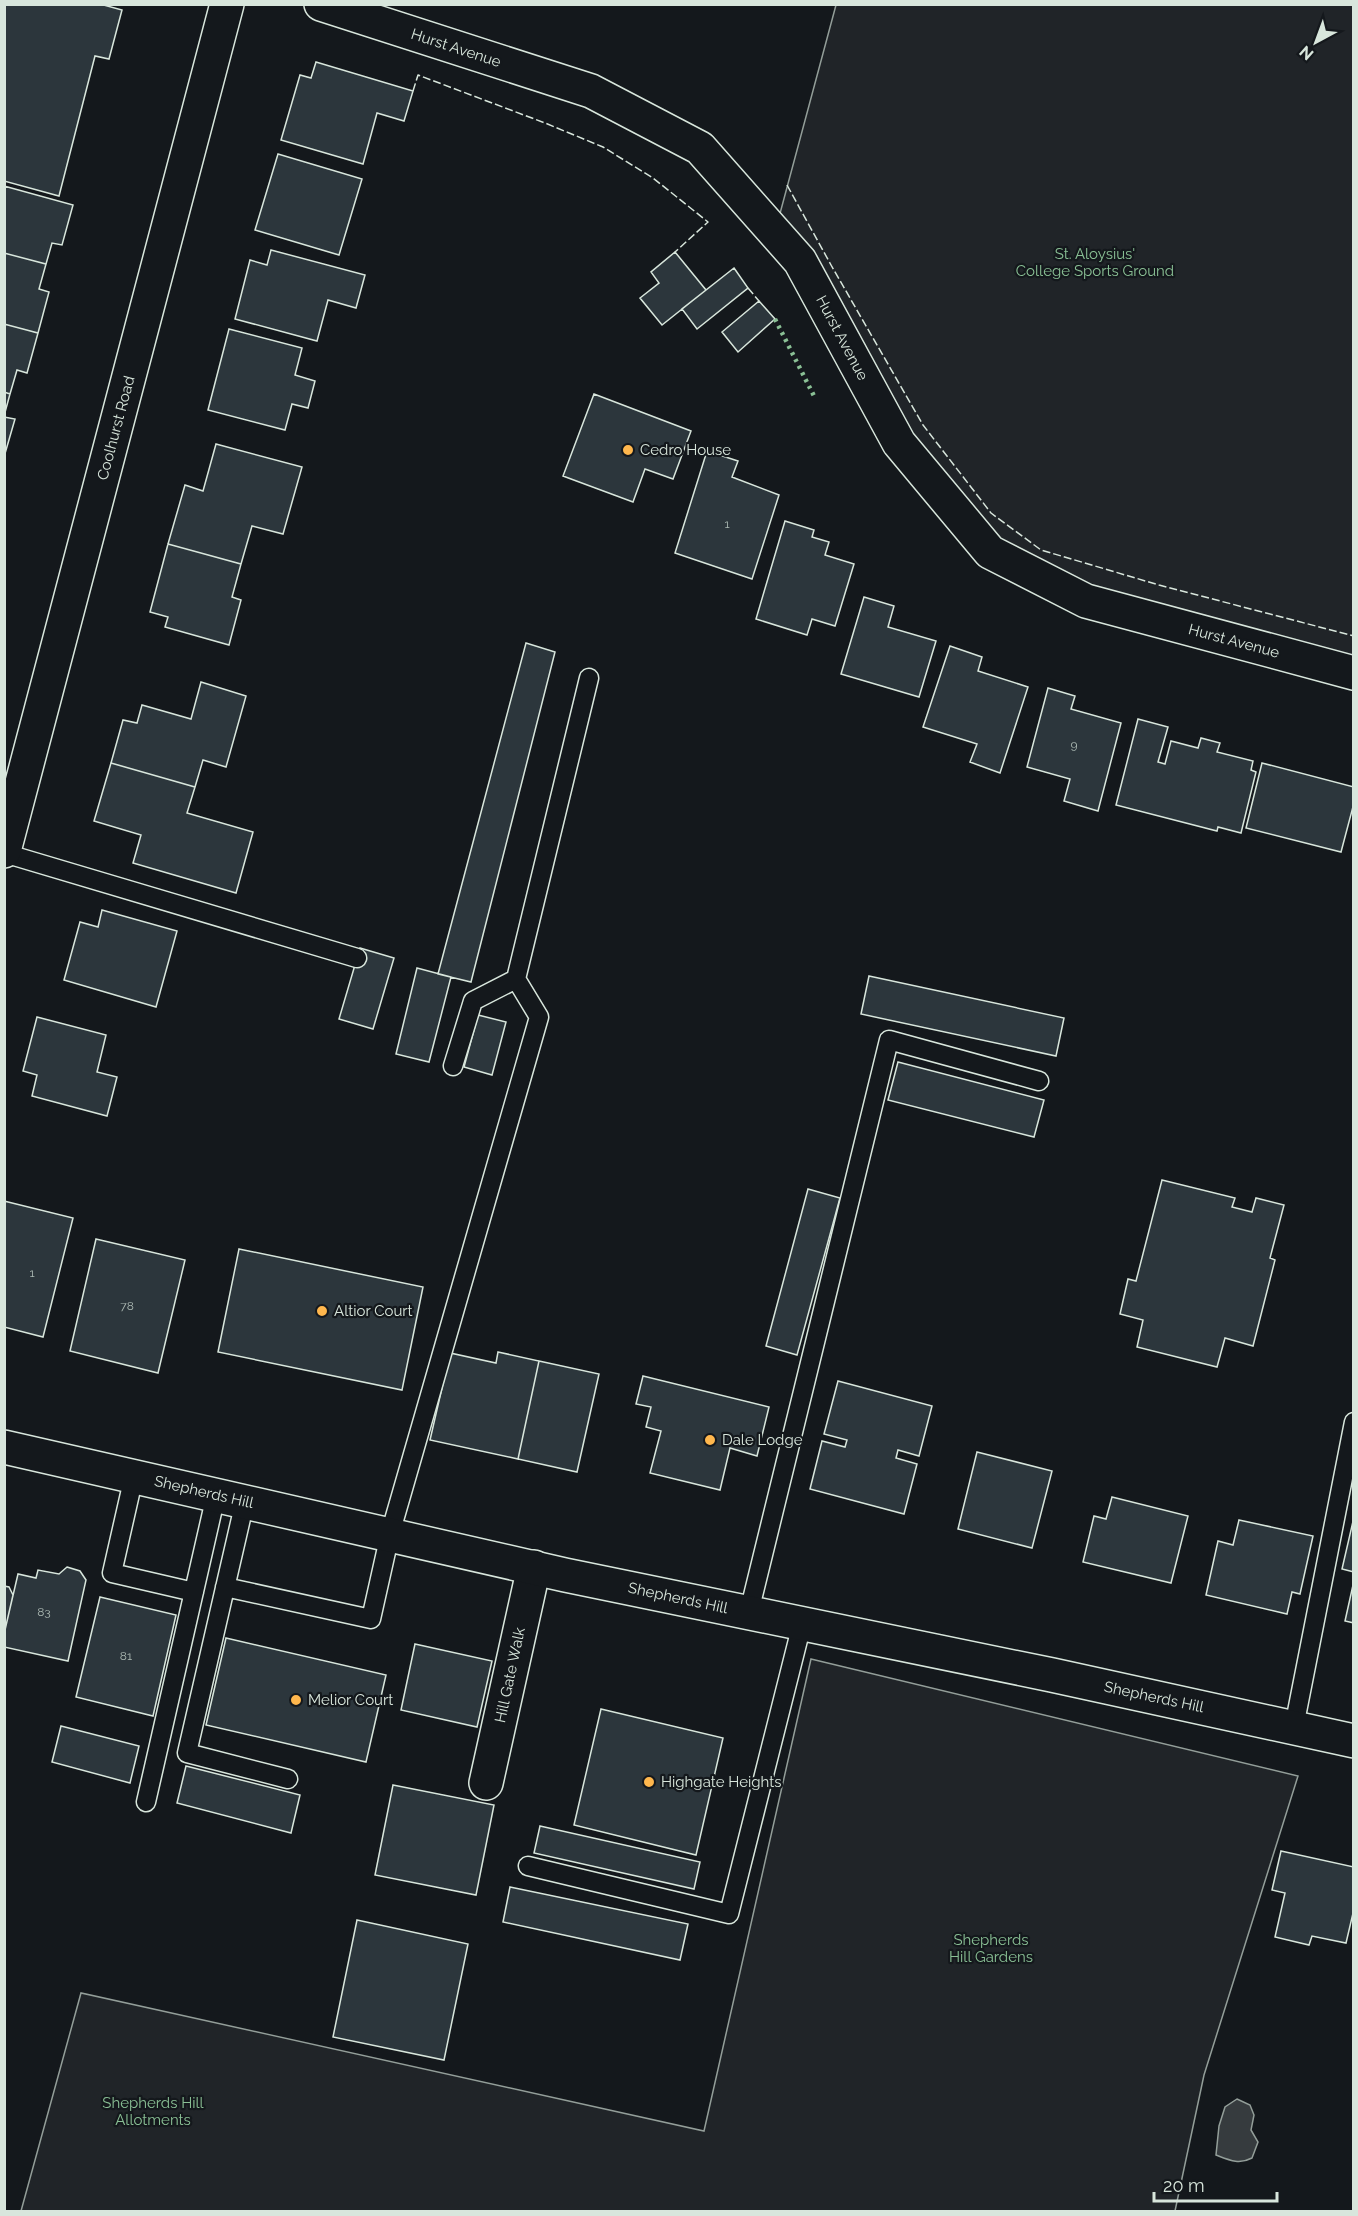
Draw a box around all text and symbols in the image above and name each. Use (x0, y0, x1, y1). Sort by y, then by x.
north arrow (1286, 12, 1346, 72)
street label: Hurst Avenue (409, 25, 503, 71)
text: N (1296, 42, 1317, 64)
park label: St. Aloysius' College Sports Ground (1016, 245, 1174, 280)
street label: Hurst Avenue (812, 292, 872, 384)
street label: Coolhurst Road (93, 374, 139, 482)
place label: Cedro House (640, 441, 731, 459)
marker: Cedro House (621, 443, 635, 457)
house number: 1 (724, 517, 730, 531)
street label: Hurst Avenue (1187, 620, 1282, 662)
house number: 9 (1070, 738, 1078, 752)
house number: 1 (29, 1266, 35, 1280)
house number: 78 (120, 1299, 134, 1313)
place label: Altior Court (334, 1302, 413, 1320)
marker: Altior Court (315, 1304, 329, 1318)
place label: Dale Lodge (722, 1431, 803, 1449)
marker: Dale Lodge (703, 1433, 717, 1447)
street label: Shepherds Hill (153, 1472, 256, 1512)
street label: Shepherds Hill (627, 1579, 730, 1618)
house number: 83 (37, 1605, 51, 1619)
street label: Hill Gate Walk (491, 1626, 529, 1724)
house number: 81 (120, 1649, 132, 1663)
street label: Shepherds Hill (1103, 1678, 1206, 1717)
place label: Melior Court (308, 1691, 393, 1709)
marker: Melior Court (289, 1693, 303, 1707)
place label: Highgate Heights (661, 1773, 782, 1791)
marker: Highgate Heights (642, 1775, 656, 1789)
park label: Shepherds Hill Gardens (949, 1931, 1033, 1966)
park label: Shepherds Hill Allotments (102, 2094, 205, 2129)
scale bar (1154, 2165, 1277, 2203)
text: 20 m (1163, 2175, 1205, 2196)

